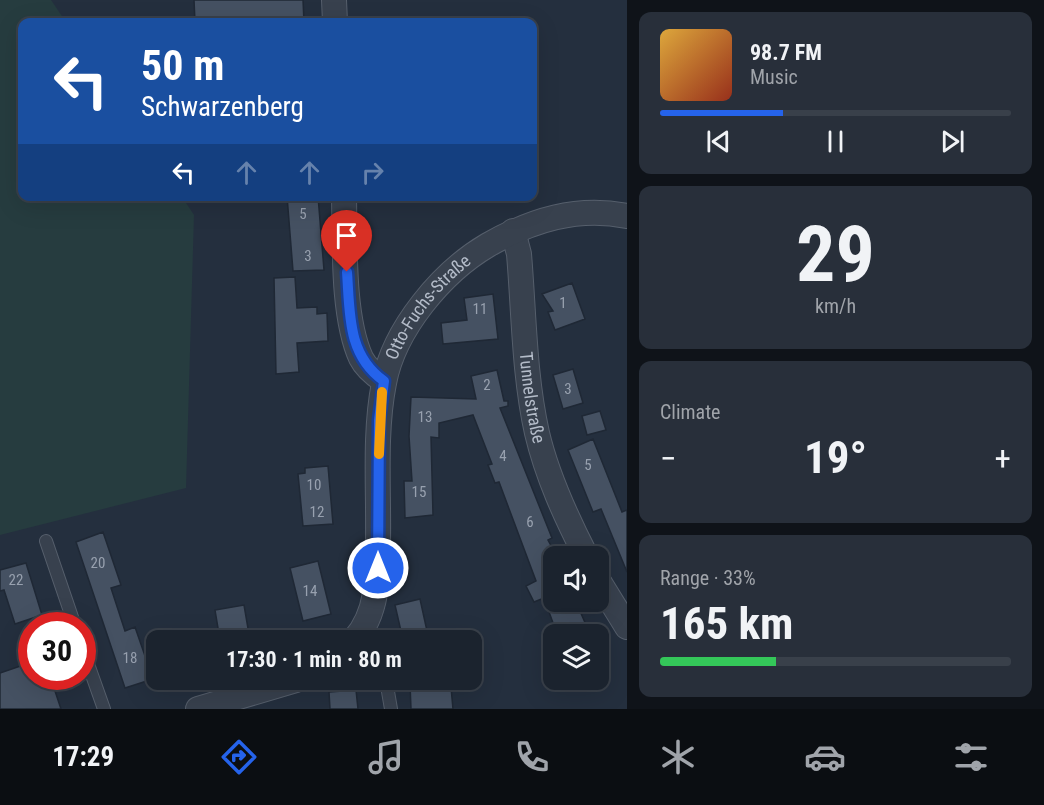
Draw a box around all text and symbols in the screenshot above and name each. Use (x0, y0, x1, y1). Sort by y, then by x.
text: 98.7 FM (750, 40, 822, 65)
text: 50 m (141, 41, 224, 90)
icon: left (42, 42, 120, 120)
text: Music (750, 65, 798, 89)
text: Schwarzenberg (141, 91, 304, 123)
icon: previous (702, 125, 735, 158)
icon: pause (819, 125, 852, 158)
icon: next (936, 125, 969, 158)
icon: left (167, 156, 200, 189)
icon: ahead (230, 156, 263, 189)
icon: ahead (293, 156, 326, 189)
icon: right (356, 156, 389, 189)
house number: 5 (299, 205, 307, 223)
text: 29 (796, 209, 875, 300)
pin (321, 210, 372, 272)
icon: arrive (330, 219, 363, 252)
house number: 3 (304, 247, 312, 265)
street label: Otto-Fuchs-Straße (381, 250, 474, 363)
house number: 1 (559, 294, 567, 312)
text: km/h (815, 294, 856, 318)
house number: 11 (473, 300, 487, 318)
street label: Tunnelstraße (516, 351, 550, 446)
house number: 2 (483, 376, 491, 394)
house number: 3 (564, 380, 572, 398)
text: Climate (660, 400, 720, 424)
house number: 13 (418, 408, 432, 426)
text: 19° (804, 431, 867, 484)
text: − (660, 439, 677, 478)
text: + (995, 439, 1011, 478)
house number: 4 (499, 447, 507, 465)
house number: 5 (584, 456, 592, 474)
house number: 10 (307, 476, 321, 494)
house number: 15 (412, 483, 426, 501)
house number: 12 (310, 503, 324, 521)
house number: 6 (526, 513, 534, 531)
position arrow (346, 536, 410, 600)
map controls (543, 546, 609, 690)
button: sound (543, 546, 609, 612)
house number: 20 (91, 554, 105, 572)
text: Range · 33% (660, 566, 756, 590)
house number: 22 (9, 571, 23, 589)
house number: 14 (303, 582, 317, 600)
text: 165 km (660, 597, 793, 650)
speed limit sign: 30 (18, 612, 96, 690)
button: layers (543, 624, 609, 690)
text: 17:30 · 1 min · 80 m (226, 647, 402, 672)
house number: 18 (123, 649, 137, 667)
icon: directions (218, 736, 260, 778)
icon: music (365, 736, 407, 778)
icon: phone (511, 736, 553, 778)
icon: climate (657, 736, 699, 778)
icon: car (804, 736, 846, 778)
icon: filters (950, 736, 992, 778)
text: 17:29 (52, 741, 114, 773)

